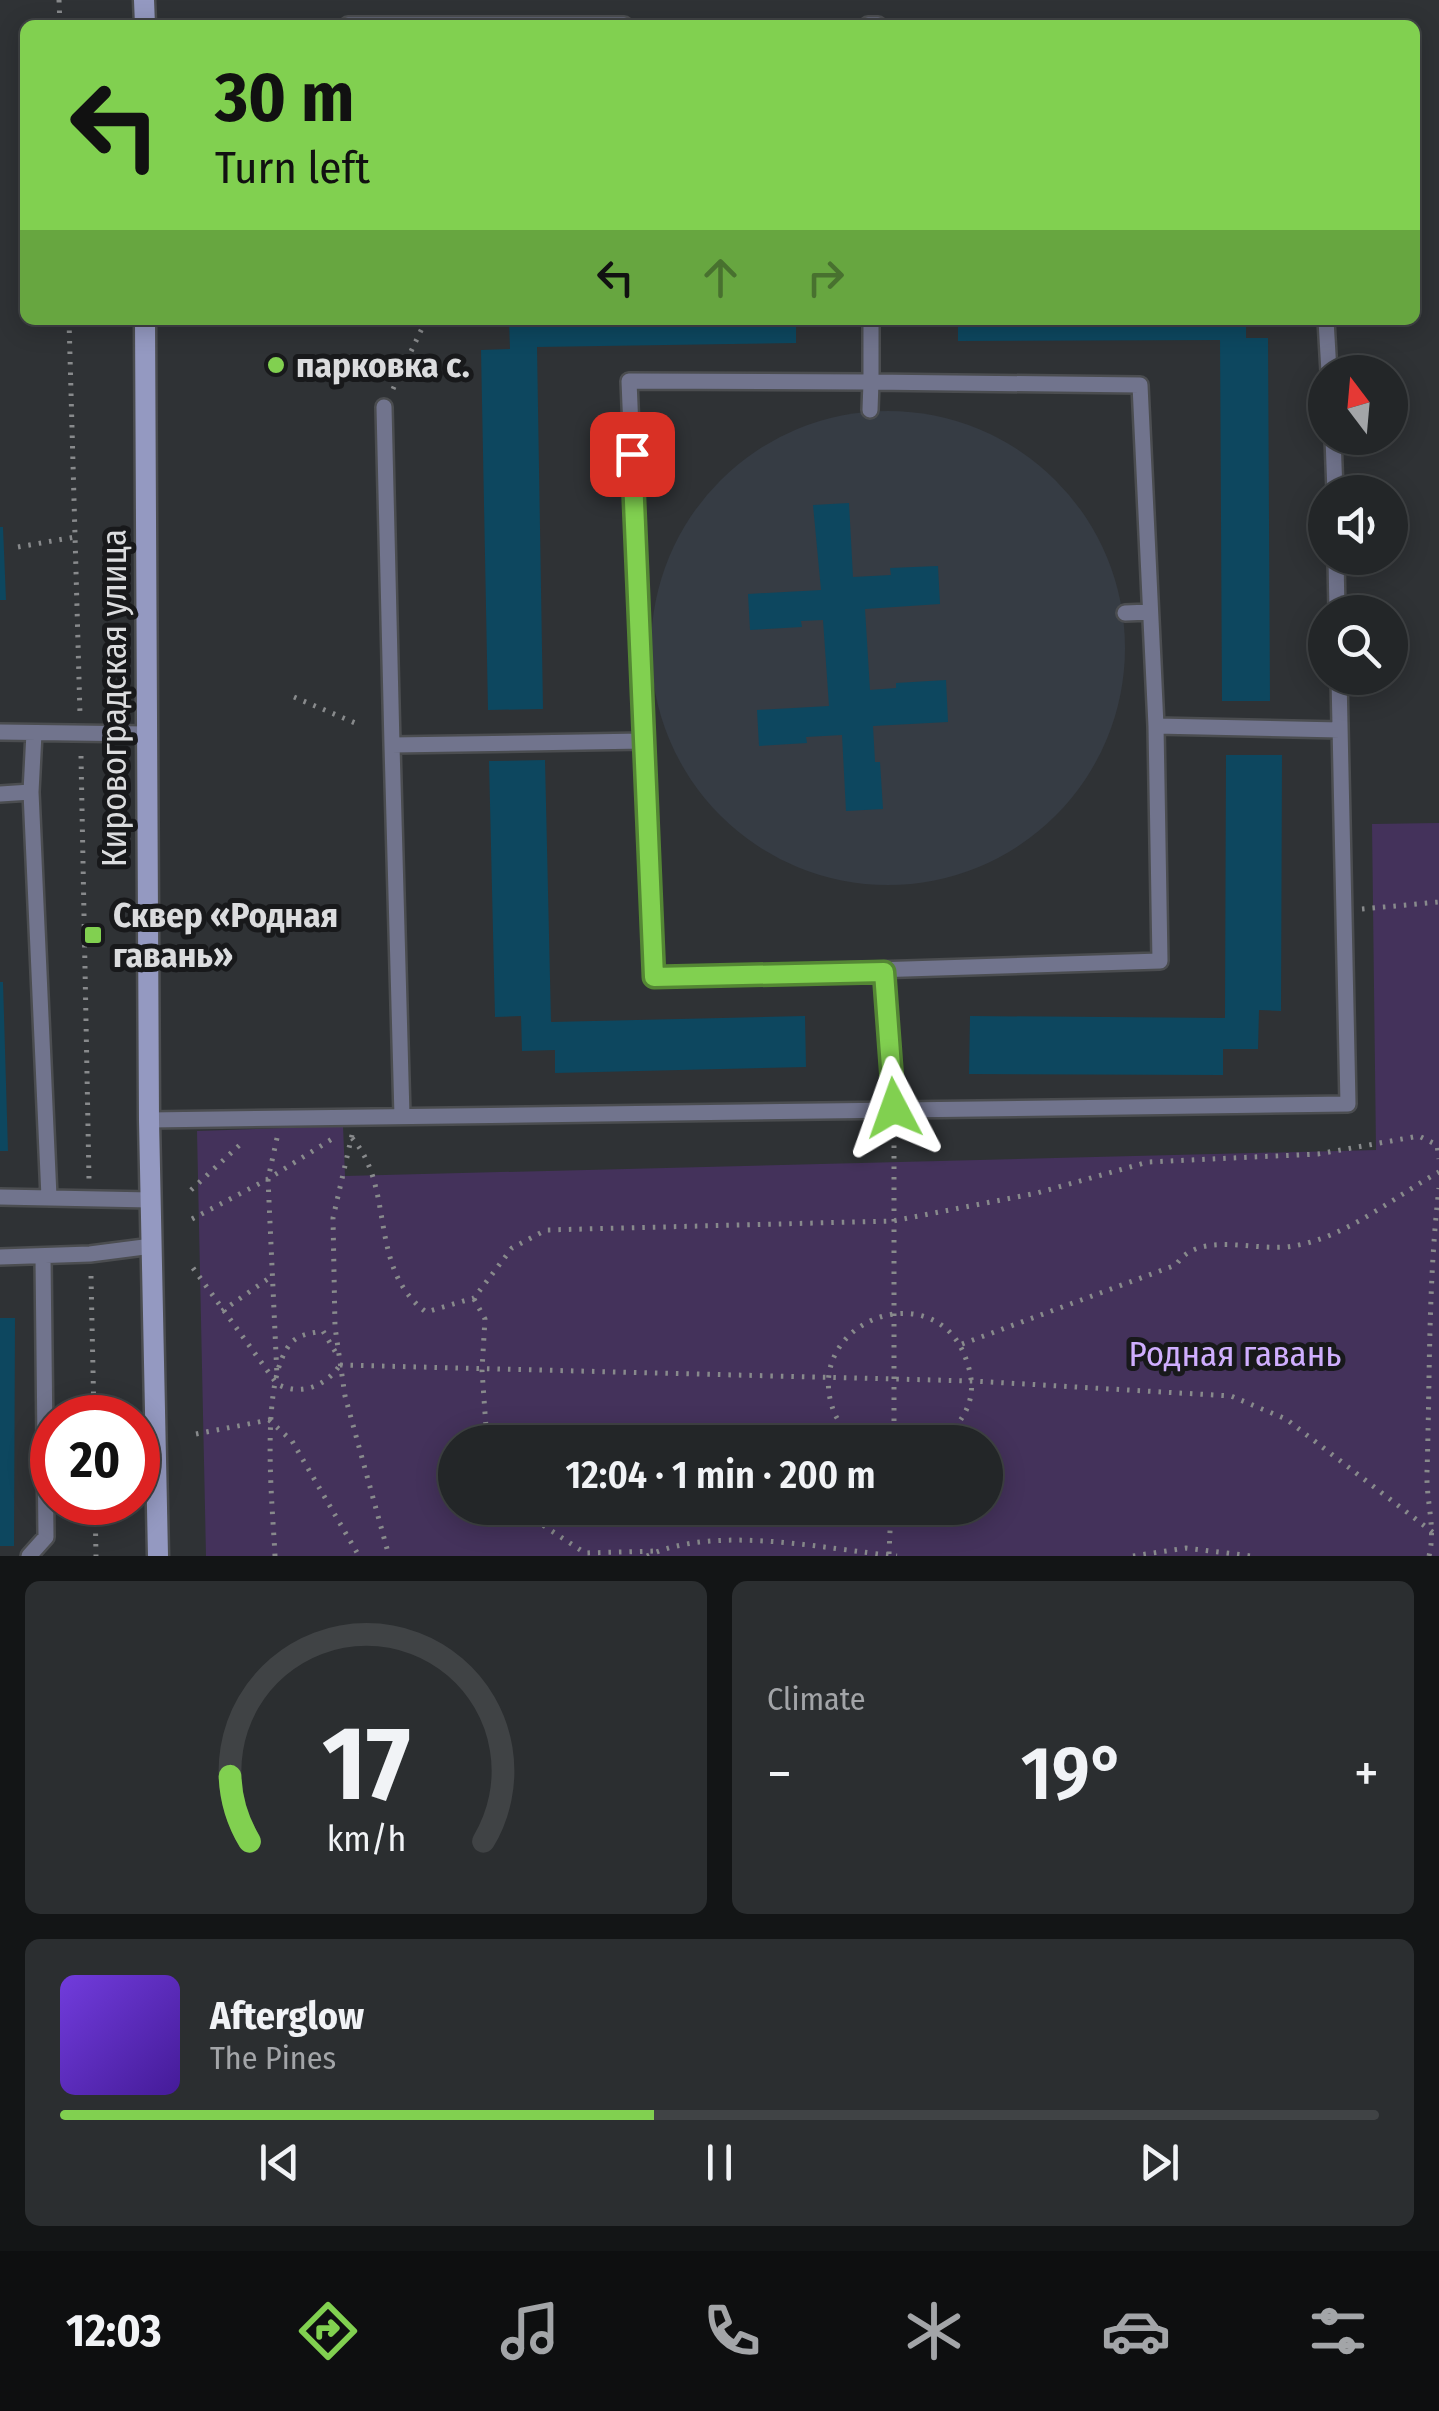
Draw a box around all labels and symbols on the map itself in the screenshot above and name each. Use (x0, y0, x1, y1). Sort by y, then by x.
place label: парковка с. (296, 344, 470, 386)
marker: парковка с. (265, 354, 287, 376)
north arrow (1308, 355, 1408, 455)
pin (590, 412, 675, 497)
street label: Кировоградская улица (93, 529, 135, 867)
place label: Сквер «Родная гавань» (113, 894, 338, 976)
marker: Сквер «Родная гавань» (82, 924, 104, 946)
position arrow (842, 1056, 946, 1160)
park label: Родная гавань (1128, 1333, 1342, 1375)
speed limit sign: 20 (30, 1395, 160, 1525)

